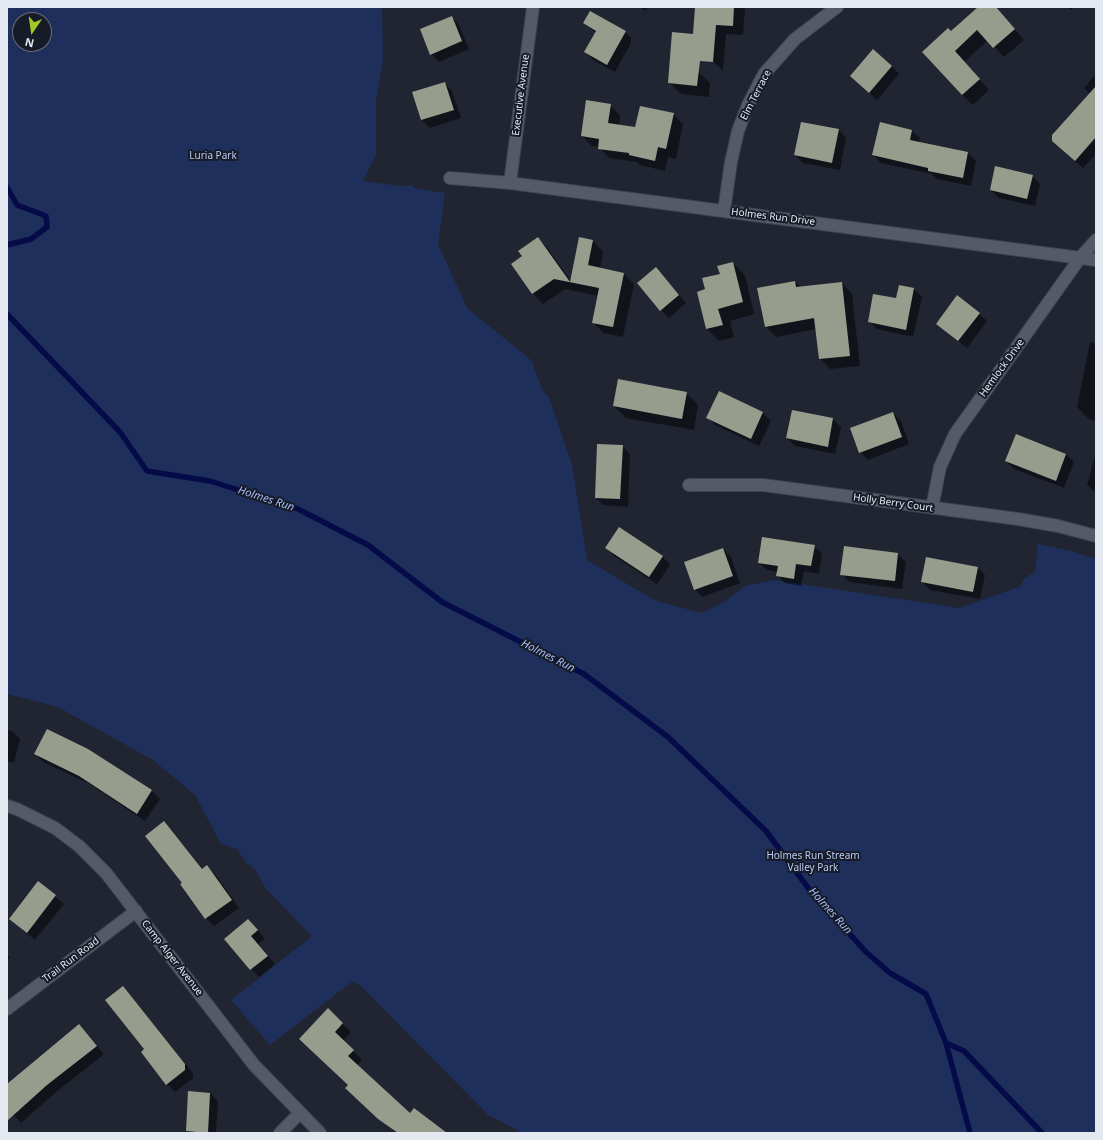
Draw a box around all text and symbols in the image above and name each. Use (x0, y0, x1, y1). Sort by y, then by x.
north arrow (12, 12, 52, 52)
text: N (23, 35, 35, 52)
street label: Executive Avenue (510, 54, 532, 136)
street label: Elm Terrace (738, 68, 774, 122)
park label: Luria Park (189, 150, 237, 162)
street label: Holmes Run Drive (730, 206, 816, 228)
street label: Hemlock Drive (977, 337, 1027, 399)
water label: Holmes Run (236, 484, 296, 514)
street label: Holly Berry Court (852, 491, 934, 515)
water label: Holmes Run (519, 637, 577, 675)
park label: Holmes Run Stream Valley Park (766, 850, 860, 874)
water label: Holmes Run (806, 885, 854, 937)
street label: Camp Alger Avenue (139, 918, 205, 998)
street label: Trail Run Road (40, 935, 102, 985)

